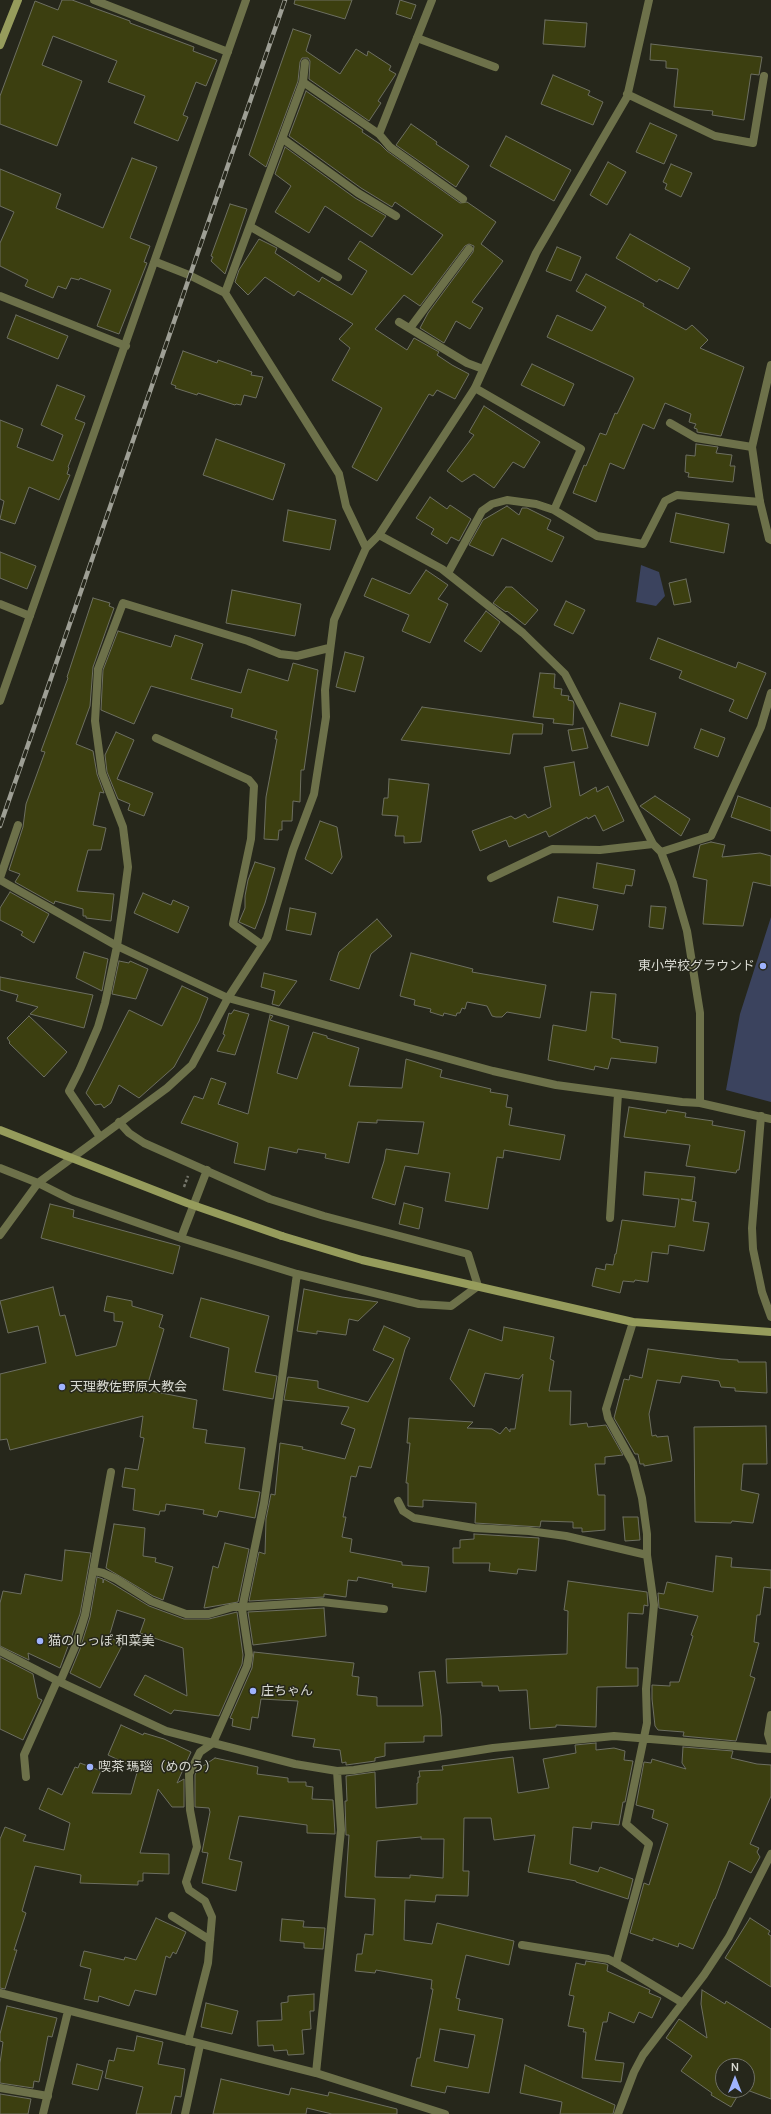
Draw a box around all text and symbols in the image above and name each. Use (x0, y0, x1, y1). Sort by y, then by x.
place label: 東小学校グラウンド (638, 958, 755, 974)
marker: 東小学校グラウンド (758, 961, 768, 971)
place label: 天理教佐野原大教会 (70, 1379, 187, 1395)
marker: 天理教佐野原大教会 (57, 1382, 67, 1392)
place label: 猫のしっぽ 和菜美 (48, 1633, 155, 1649)
marker: 猫のしっぽ 和菜美 (35, 1636, 45, 1646)
place label: 庄ちゃん (261, 1683, 313, 1699)
marker: 庄ちゃん (248, 1686, 258, 1696)
place label: 喫茶 瑪瑙（めのう） (98, 1759, 218, 1775)
marker: 喫茶 瑪瑙（めのう） (85, 1762, 95, 1772)
north arrow (715, 2058, 755, 2098)
text: N (731, 2059, 739, 2074)

